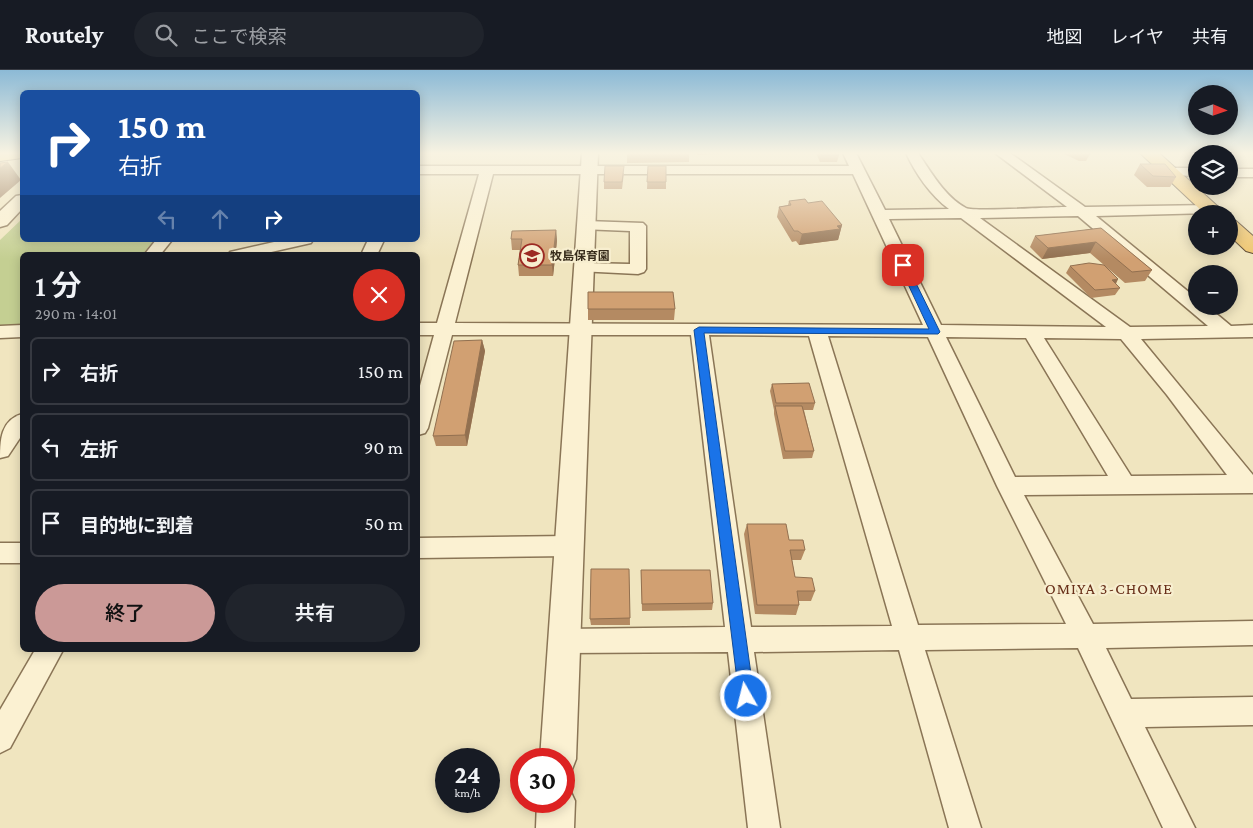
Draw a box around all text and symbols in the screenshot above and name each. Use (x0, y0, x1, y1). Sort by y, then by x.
search box (134, 12, 484, 57)
text: Routely (25, 21, 104, 48)
icon: search (152, 21, 180, 49)
text: ここで検索 (192, 26, 287, 47)
text: 地図 (1047, 27, 1083, 47)
text: レイヤ (1111, 27, 1164, 47)
text: 共有 (1192, 27, 1228, 47)
north arrow (1188, 85, 1238, 135)
map controls (1188, 85, 1238, 315)
text: 150 m (118, 107, 206, 146)
icon: right (35, 110, 100, 175)
button: layers (1188, 145, 1238, 195)
text: 右折 (118, 154, 162, 179)
icon: left (153, 205, 181, 233)
icon: ahead (206, 205, 234, 233)
icon: right (259, 205, 287, 233)
button: + (1188, 205, 1238, 255)
school or university icon: 牧島保育園 (519, 243, 545, 269)
pin (882, 244, 924, 286)
place label: 牧島保育園 (550, 249, 610, 263)
icon: arrive (889, 251, 917, 279)
button: − (1188, 265, 1238, 315)
text: 1 分 (35, 269, 81, 302)
button: close (353, 269, 405, 321)
text: 290 m · 14:01 (35, 305, 117, 322)
icon: right (37, 357, 65, 385)
text: 150 m (358, 361, 403, 382)
text: 右折 (80, 363, 118, 384)
icon: left (37, 433, 65, 461)
text: 90 m (364, 437, 403, 458)
text: 左折 (80, 439, 118, 460)
icon: arrive (37, 509, 65, 537)
text: 50 m (364, 513, 403, 534)
text: 目的地に到着 (80, 515, 194, 536)
district label: OMIYA 3-CHOME (1045, 580, 1173, 597)
button: 終了 (35, 584, 215, 642)
button: 共有 (225, 584, 405, 642)
position arrow (719, 669, 771, 721)
speed limit sign: 30 (510, 748, 575, 813)
text: 24 (454, 761, 481, 788)
text: km/h (455, 786, 480, 800)

